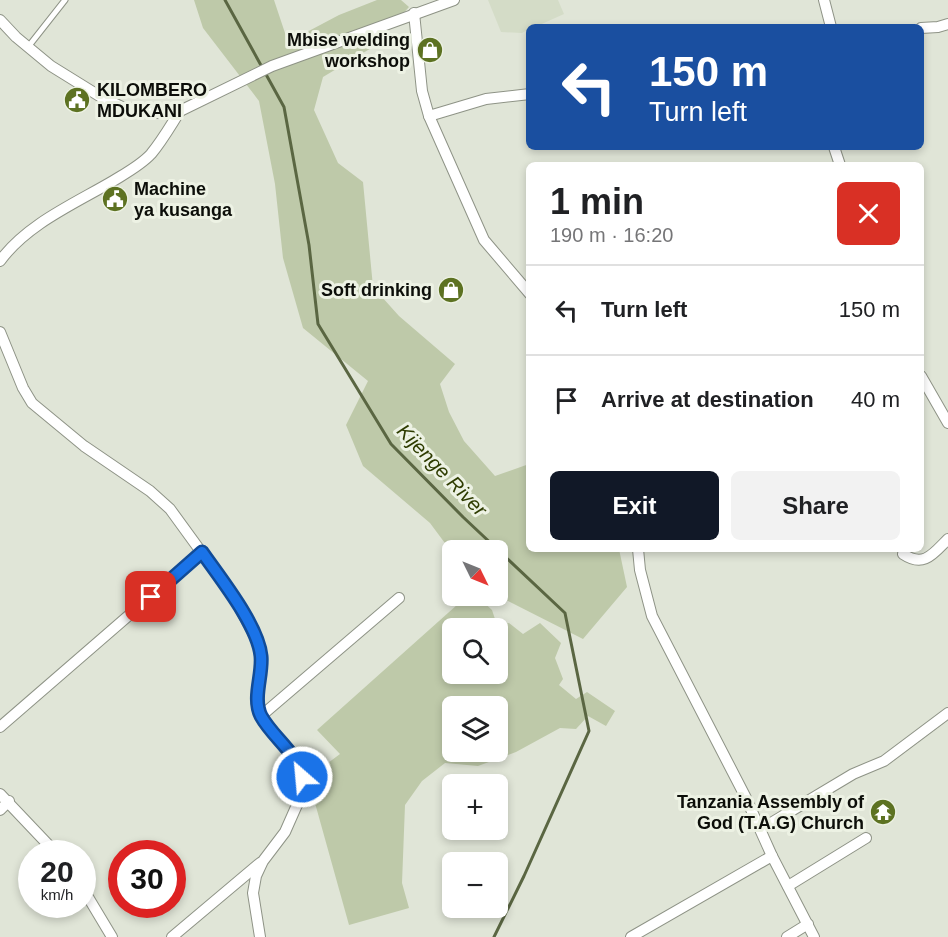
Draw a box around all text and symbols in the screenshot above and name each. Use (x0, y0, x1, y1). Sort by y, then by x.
place label: Mbise welding workshop (287, 30, 410, 71)
shop icon: Mbise welding workshop (415, 35, 445, 65)
icon: left (550, 48, 628, 126)
text: 150 m (649, 48, 768, 95)
place label: KILOMBERO MDUKANI (97, 80, 207, 121)
public building icon: KILOMBERO MDUKANI (62, 85, 92, 115)
text: Turn left (649, 97, 747, 127)
place label: Machine ya kusanga (134, 179, 233, 220)
text: 1 min (550, 181, 644, 222)
button: close (837, 182, 900, 245)
public building icon: Machine ya kusanga (100, 184, 130, 214)
text: 190 m · 16:20 (550, 224, 673, 246)
shop icon: Soft drinking (436, 275, 466, 305)
place label: Soft drinking (321, 280, 432, 300)
icon: left (550, 294, 583, 327)
text: Turn left (601, 297, 687, 322)
text: 150 m (839, 297, 900, 322)
icon: arrive (550, 384, 583, 417)
text: Arrive at destination (601, 387, 814, 412)
text: 40 m (851, 387, 900, 412)
water label: Kijenge River (393, 420, 492, 521)
button: Exit (550, 471, 719, 540)
button: Share (731, 471, 900, 540)
north arrow (442, 540, 508, 606)
map controls (442, 540, 508, 918)
pin (125, 571, 176, 622)
icon: arrive (134, 580, 167, 613)
button: search (442, 618, 508, 684)
button: layers (442, 696, 508, 762)
position arrow (270, 745, 334, 809)
button: + (442, 774, 508, 840)
place label: Tanzania Assembly of God (T.A.G) Church (677, 792, 865, 833)
temple icon: Tanzania Assembly of God (T.A.G) Church (868, 797, 898, 827)
speed limit sign: 30 (108, 840, 186, 918)
button: − (442, 852, 508, 918)
text: 20 (40, 855, 74, 888)
text: km/h (41, 886, 73, 903)

